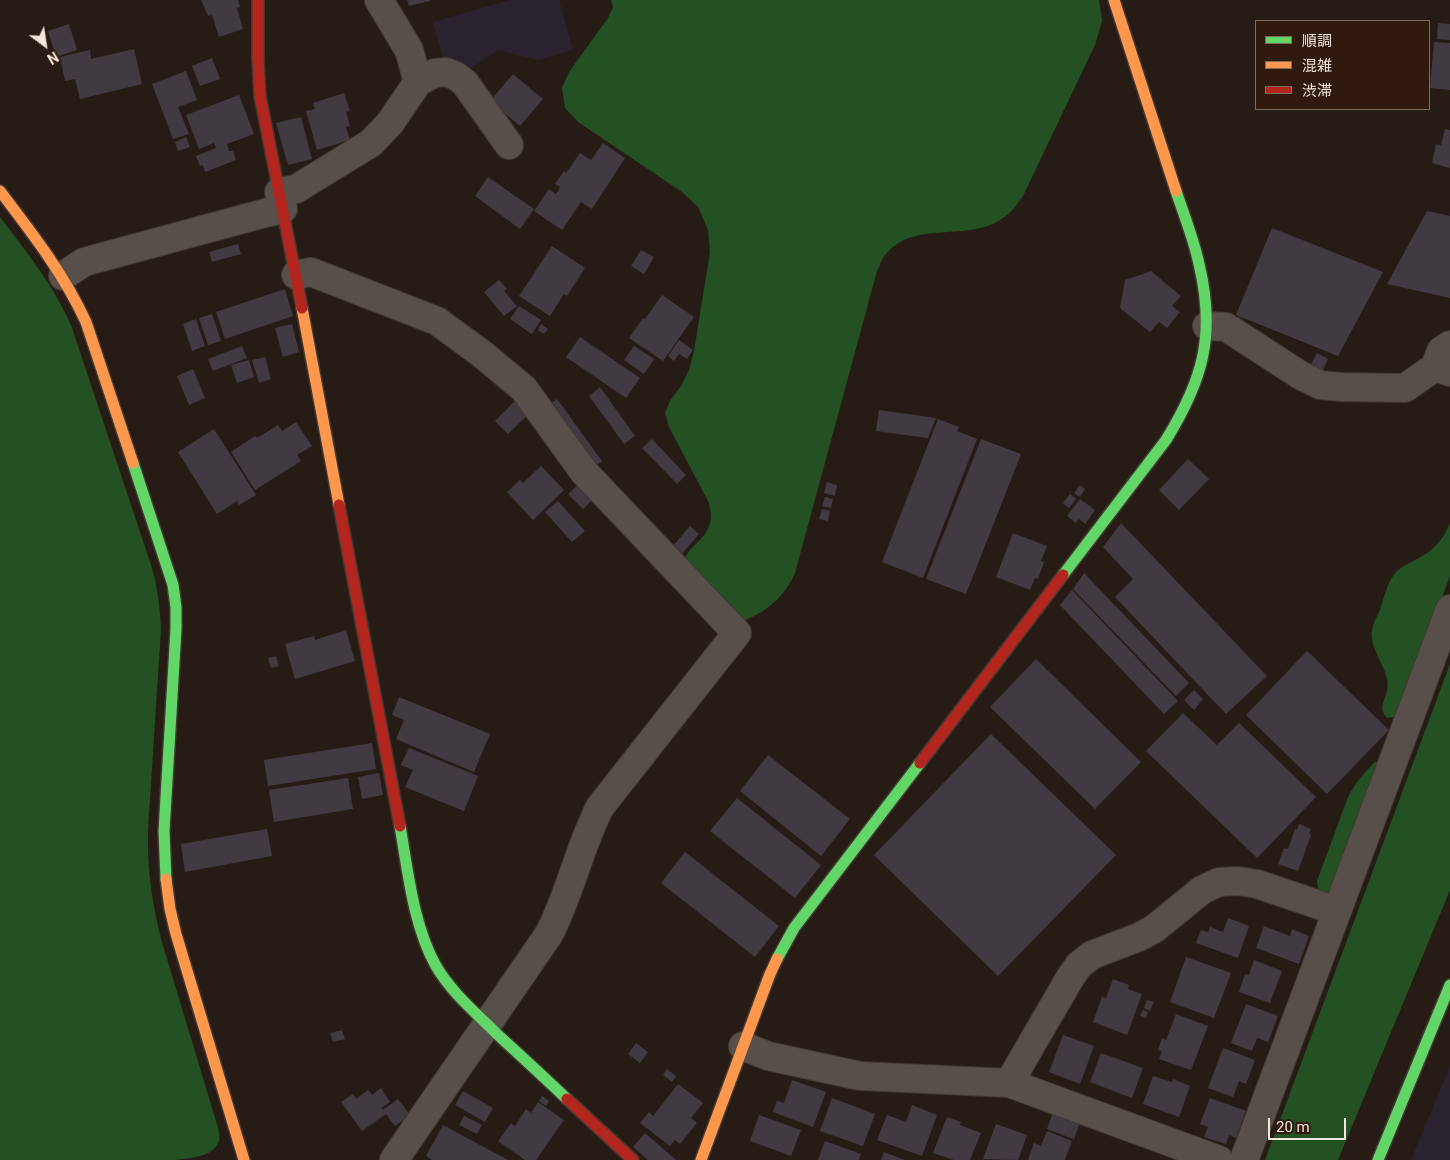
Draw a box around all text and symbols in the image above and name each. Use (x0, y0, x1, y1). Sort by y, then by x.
north arrow (20, 20, 70, 70)
legend (1255, 20, 1430, 110)
text: 順調 (1302, 32, 1332, 50)
text: N (44, 48, 61, 67)
text: 混雑 (1302, 57, 1332, 75)
text: 渋滞 (1302, 82, 1332, 100)
scale bar (1270, 1108, 1348, 1140)
text: 20 m (1276, 1118, 1310, 1136)

